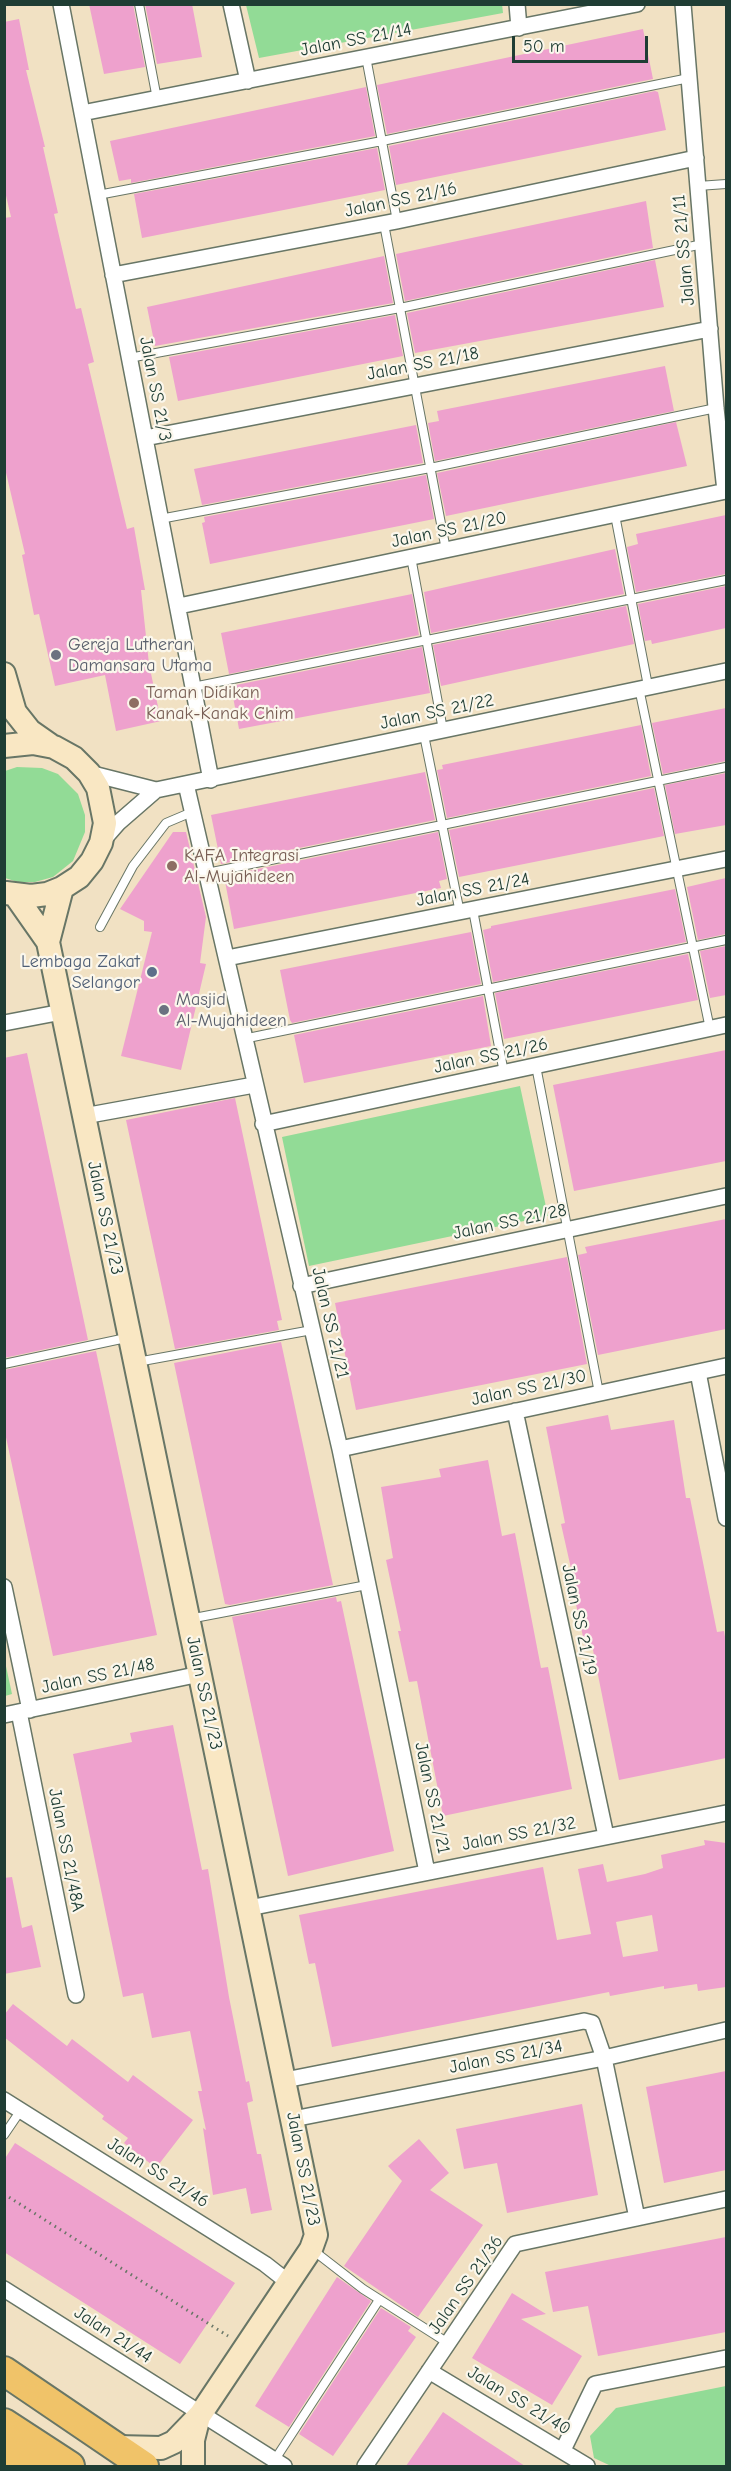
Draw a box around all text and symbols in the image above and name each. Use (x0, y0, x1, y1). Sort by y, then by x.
street label: Jalan SS 21/14 (299, 19, 413, 61)
scale bar (515, 24, 652, 62)
text: 50 m (523, 36, 565, 57)
street label: Jalan SS 21/16 (343, 178, 459, 222)
street label: Jalan SS 21/11 (668, 194, 700, 306)
street label: Jalan SS 21/3 (134, 335, 176, 443)
street label: Jalan SS 21/18 (365, 343, 481, 385)
street label: Jalan SS 21/20 (389, 507, 509, 553)
place label: Gereja Lutheran Damansara Utama (68, 634, 212, 676)
marker: Gereja Lutheran Damansara Utama (49, 648, 63, 662)
place label: Taman Didikan Kanak-Kanak Chim (146, 682, 294, 724)
street label: Jalan SS 21/22 (378, 689, 496, 735)
marker: Taman Didikan Kanak-Kanak Chim (127, 696, 141, 710)
place label: KAFA Integrasi Al-Mujahideen (184, 845, 299, 888)
marker: KAFA Integrasi Al-Mujahideen (165, 859, 179, 873)
street label: Jalan SS 21/24 (414, 868, 532, 912)
place label: Lembaga Zakat Selangor (21, 951, 140, 994)
marker: Lembaga Zakat Selangor (145, 965, 159, 979)
place label: Masjid Al-Mujahideen (176, 989, 287, 1032)
marker: Masjid Al-Mujahideen (157, 1003, 171, 1017)
street label: Jalan SS 21/26 (432, 1033, 550, 1079)
street label: Jalan SS 21/23 (82, 1159, 128, 1277)
street label: Jalan SS 21/28 (451, 1199, 569, 1245)
street label: Jalan SS 21/21 (307, 1265, 353, 1381)
street label: Jalan SS 21/30 (470, 1365, 588, 1411)
street label: Jalan SS 21/19 (557, 1562, 601, 1678)
street label: Jalan SS 21/23 (181, 1634, 227, 1752)
street label: Jalan SS 21/48 (40, 1653, 156, 1699)
street label: Jalan SS 21/21 (410, 1740, 454, 1856)
street label: Jalan SS 21/48A (43, 1786, 89, 1914)
street label: Jalan SS 21/32 (460, 1812, 578, 1856)
street label: Jalan SS 21/34 (448, 2035, 564, 2079)
street label: Jalan SS 21/23 (281, 2110, 325, 2228)
street label: Jalan SS 21/46 (103, 2133, 213, 2213)
street label: Jalan SS 21/36 (424, 2231, 508, 2339)
street label: Jalan 21/44 (70, 2302, 156, 2368)
street label: Jalan SS 21/40 (463, 2362, 575, 2440)

